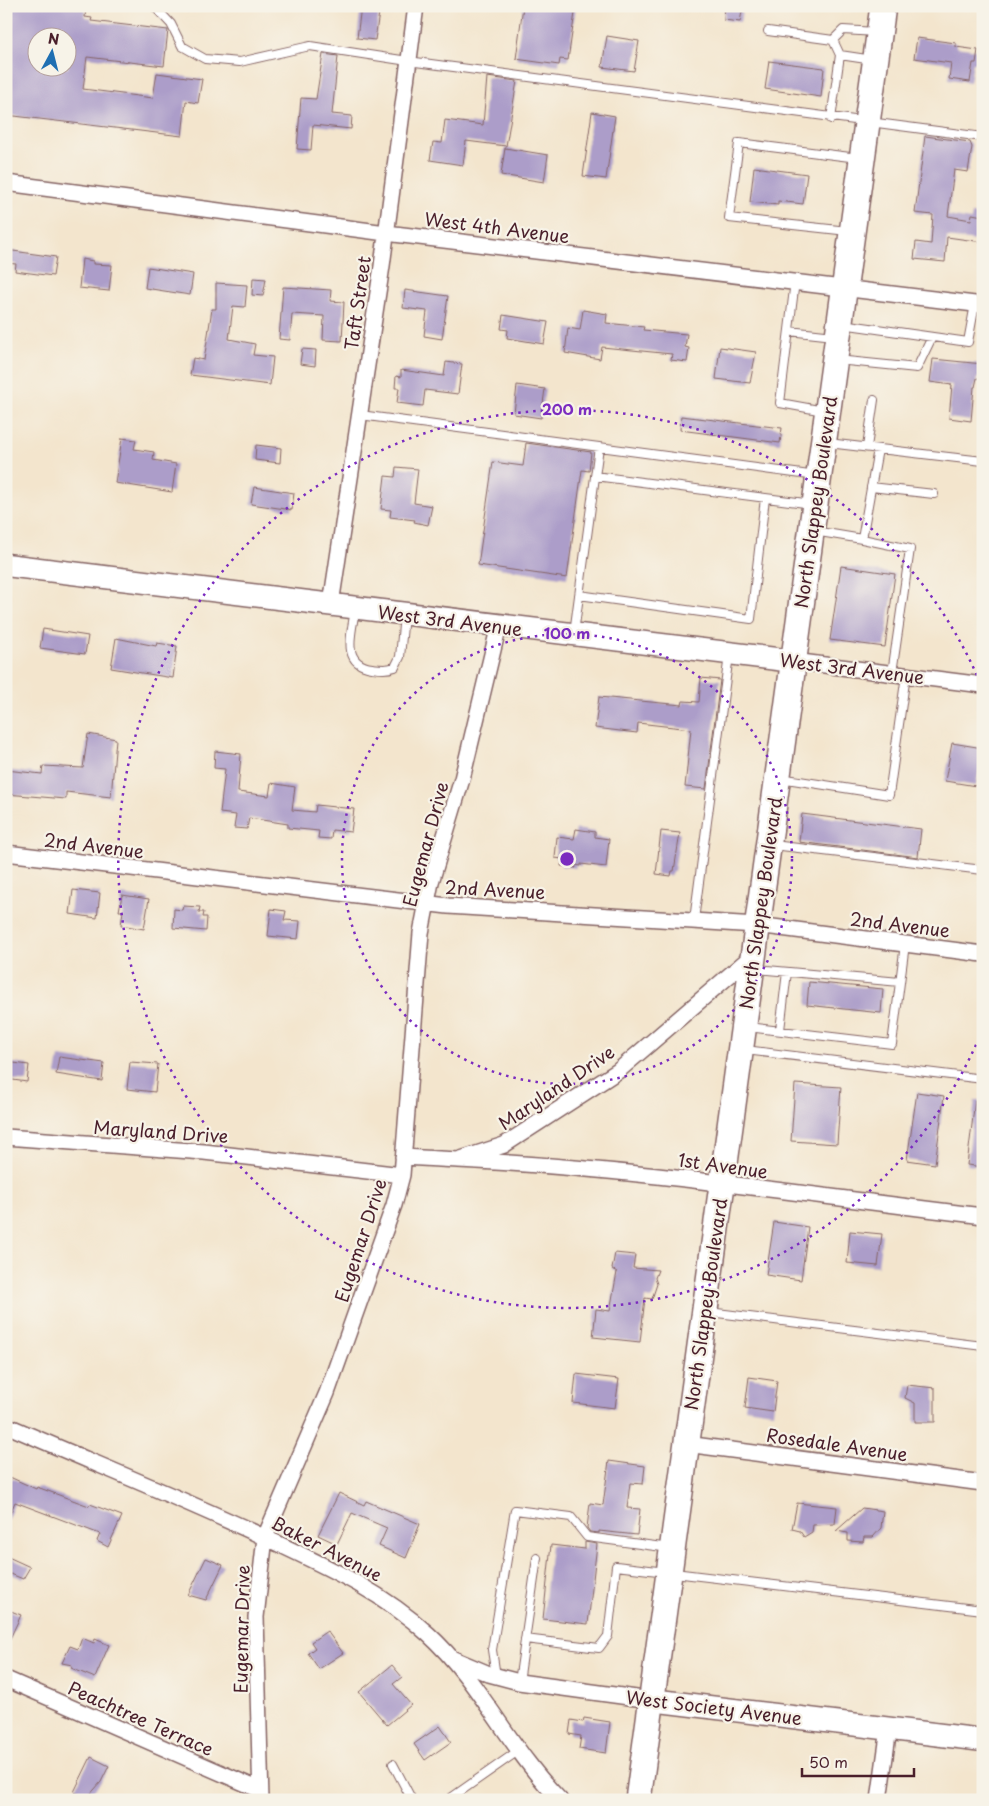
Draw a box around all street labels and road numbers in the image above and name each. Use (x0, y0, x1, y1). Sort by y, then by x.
street label: West 4th Avenue (423, 205, 571, 249)
street label: Taft Street (337, 254, 377, 352)
street label: North Slappey Boulevard (787, 394, 843, 610)
street label: West 3rd Avenue (376, 598, 524, 642)
street label: West 3rd Avenue (778, 646, 926, 690)
street label: Eugemar Drive (395, 778, 455, 910)
street label: North Slappey Boulevard (732, 795, 788, 1011)
street label: 2nd Avenue (42, 825, 146, 865)
street label: 2nd Avenue (444, 873, 546, 905)
street label: 2nd Avenue (848, 904, 952, 944)
street label: Maryland Drive (492, 1038, 620, 1136)
street label: Maryland Drive (93, 1113, 229, 1149)
street label: 1st Avenue (676, 1145, 770, 1185)
street label: Eugemar Drive (327, 1174, 393, 1305)
street label: North Slappey Boulevard (677, 1196, 733, 1412)
street label: Rosedale Avenue (765, 1421, 910, 1467)
street label: Baker Avenue (267, 1509, 387, 1587)
street label: Eugemar Drive (226, 1564, 256, 1694)
street label: Peachtree Terrace (64, 1674, 218, 1762)
street label: West Society Avenue (624, 1683, 804, 1731)

